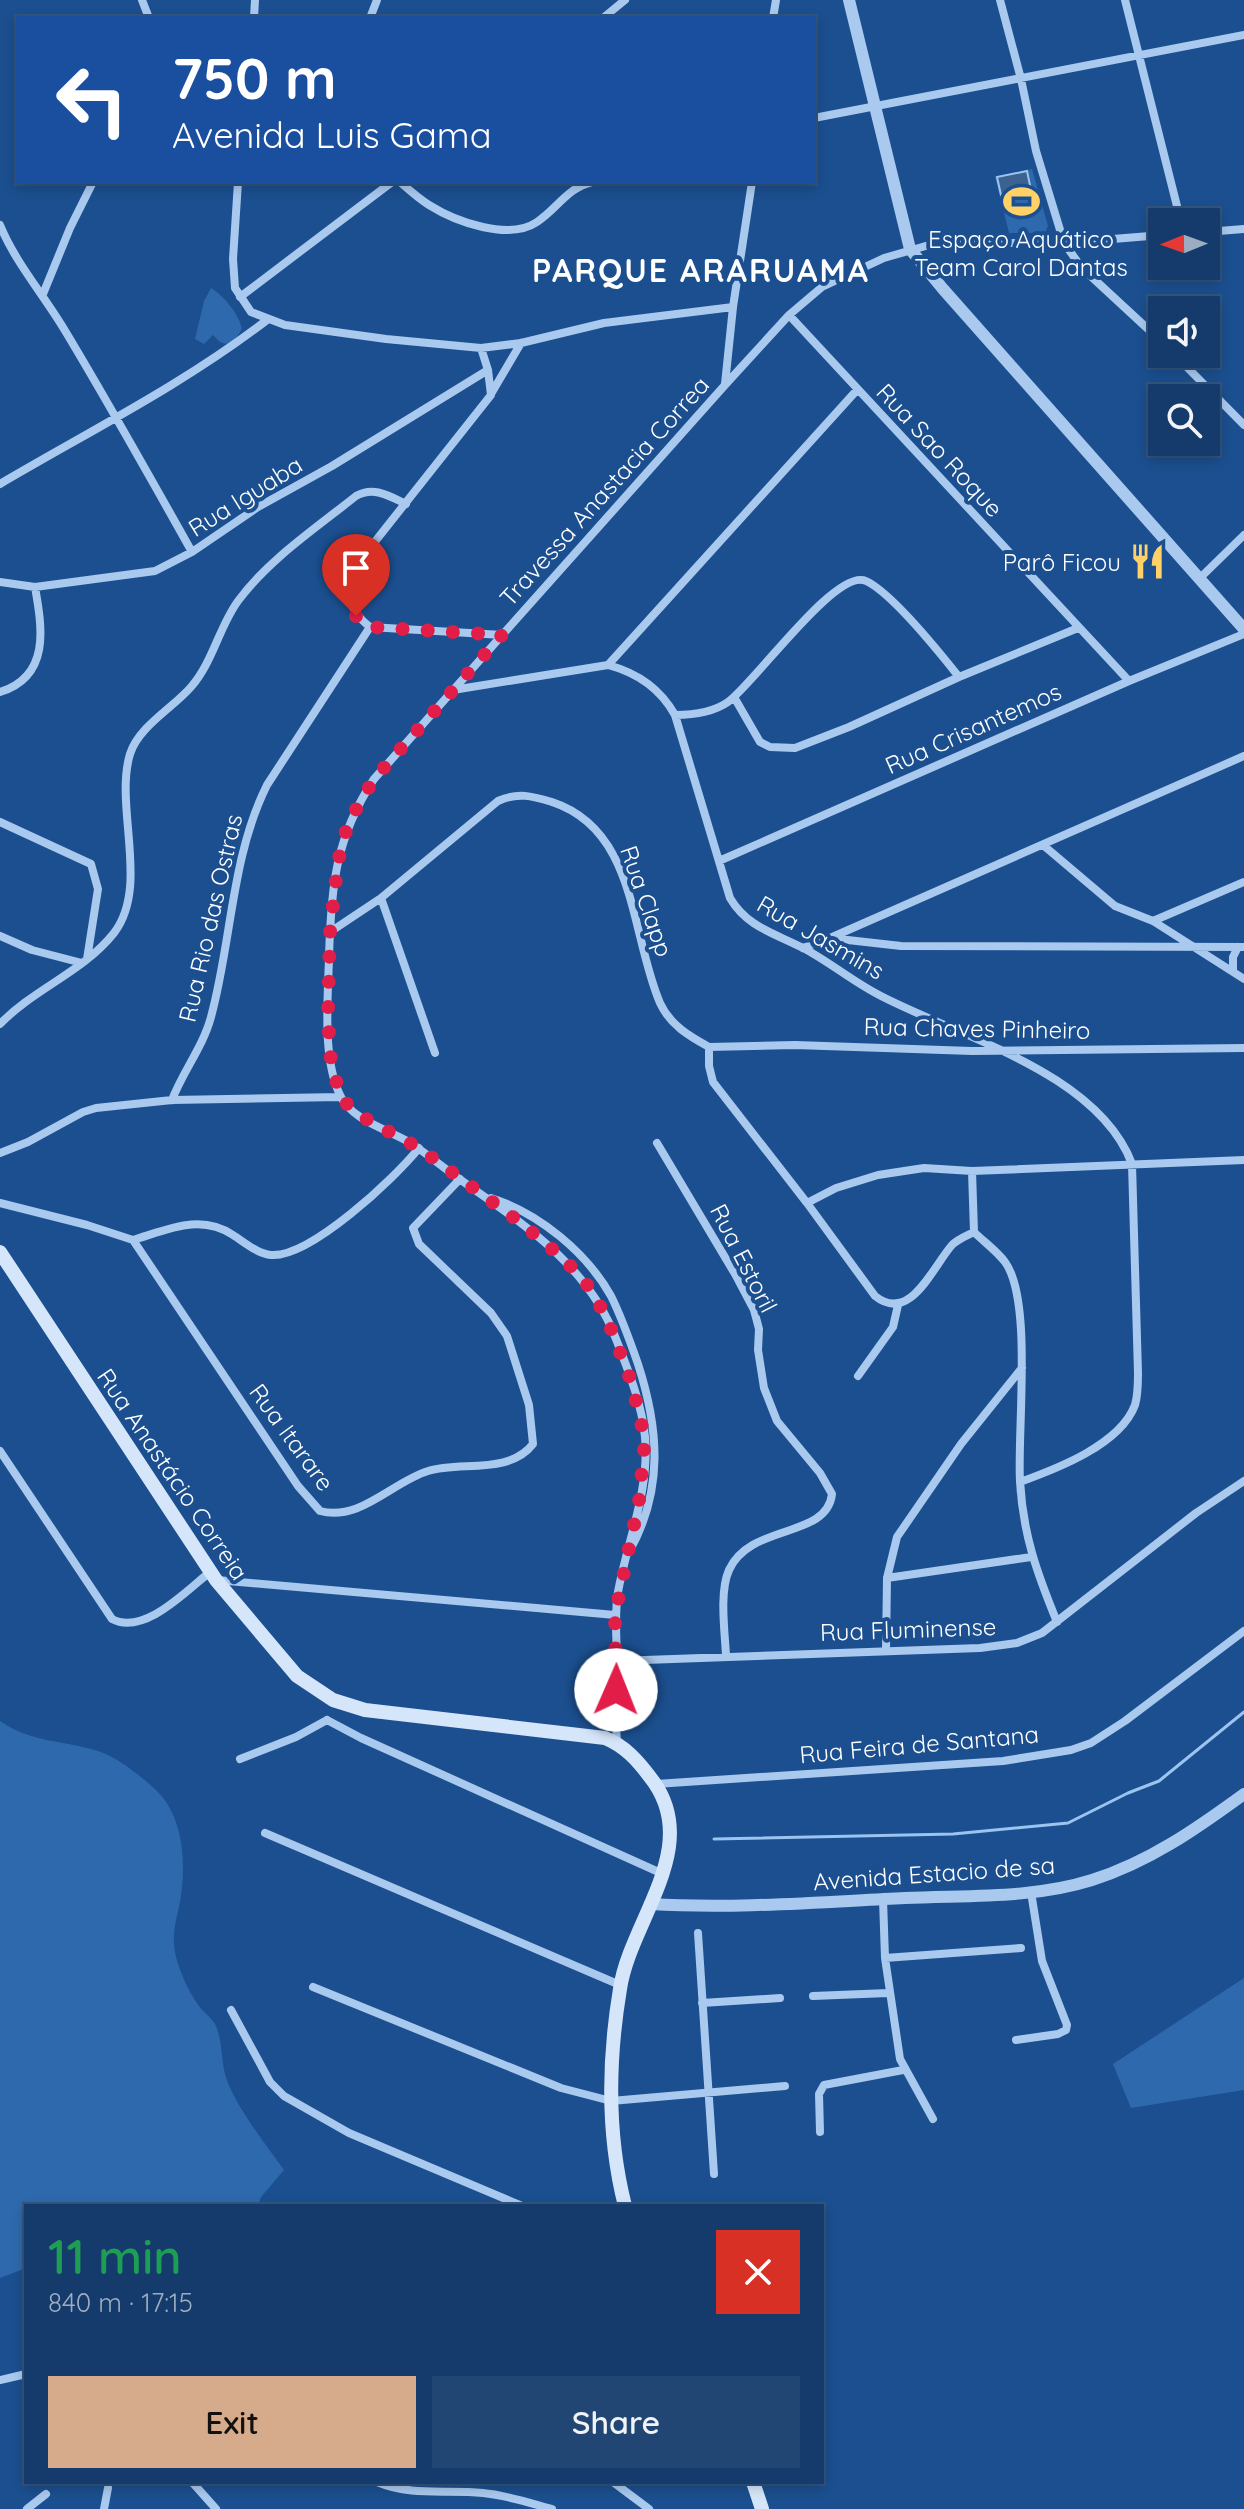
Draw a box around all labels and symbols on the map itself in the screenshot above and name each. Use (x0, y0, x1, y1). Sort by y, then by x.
sports icon: Espaço Aquático Team Carol Dantas (1002, 183, 1040, 221)
north arrow (1148, 208, 1220, 280)
place label: Espaço Aquático Team Carol Dantas (914, 224, 1128, 282)
district label: PARQUE ARARUAMA (532, 250, 870, 290)
street label: Travessa Anastacia Correa (493, 370, 715, 612)
street label: Rua Sao Roque (870, 377, 1010, 523)
street label: Rua Iguaba (182, 449, 308, 543)
pin (322, 534, 390, 616)
restaurant icon: Parô Ficou (1128, 543, 1166, 581)
place label: Parô Ficou (1003, 547, 1121, 577)
street label: Rua Crisantemos (880, 676, 1066, 780)
street label: Rua Rio das Ostras (172, 811, 248, 1025)
street label: Rua Clapp (614, 842, 680, 960)
street label: Rua Jasmins (752, 888, 890, 986)
street label: Rua Chaves Pinheiro (863, 1011, 1091, 1045)
street label: Rua Estoril (704, 1199, 784, 1317)
street label: Rua Anastácio Correia (91, 1363, 255, 1585)
street label: Rua Itarare (243, 1378, 341, 1496)
street label: Rua Fluminense (819, 1611, 997, 1647)
position arrow (574, 1648, 658, 1732)
street label: Rua Feira de Santana (798, 1719, 1040, 1769)
street label: Avenida Estacio de sa (812, 1850, 1056, 1896)

